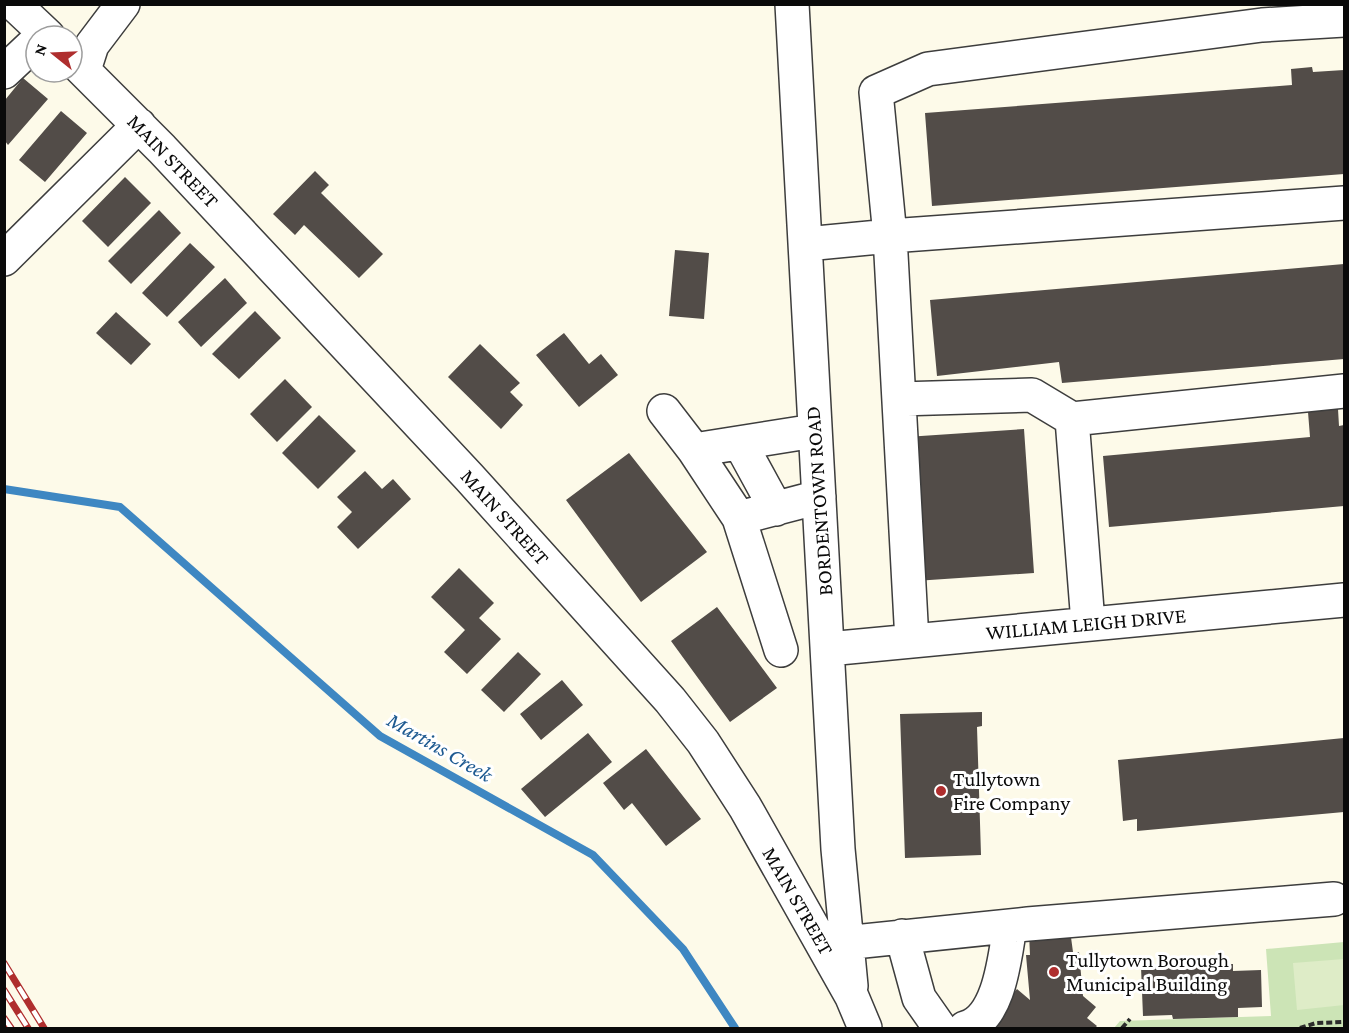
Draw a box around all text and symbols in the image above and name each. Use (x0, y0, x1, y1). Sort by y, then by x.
north arrow (24, 24, 84, 84)
text: N (30, 42, 50, 57)
street label: MAIN STREET (123, 109, 224, 213)
street label: BORDENTOWN ROAD (800, 406, 838, 596)
street label: MAIN STREET (456, 464, 555, 570)
street label: WILLIAM LEIGH DRIVE (985, 603, 1187, 645)
water label: Martins Creek (382, 706, 498, 788)
place label: Tullytown Fire Company (953, 767, 1070, 815)
marker: Tullytown Fire Company (934, 784, 948, 798)
street label: MAIN STREET (757, 843, 839, 960)
place label: Tullytown Borough Municipal Building (1066, 948, 1229, 996)
marker: Tullytown Borough Municipal Building (1047, 965, 1061, 979)

